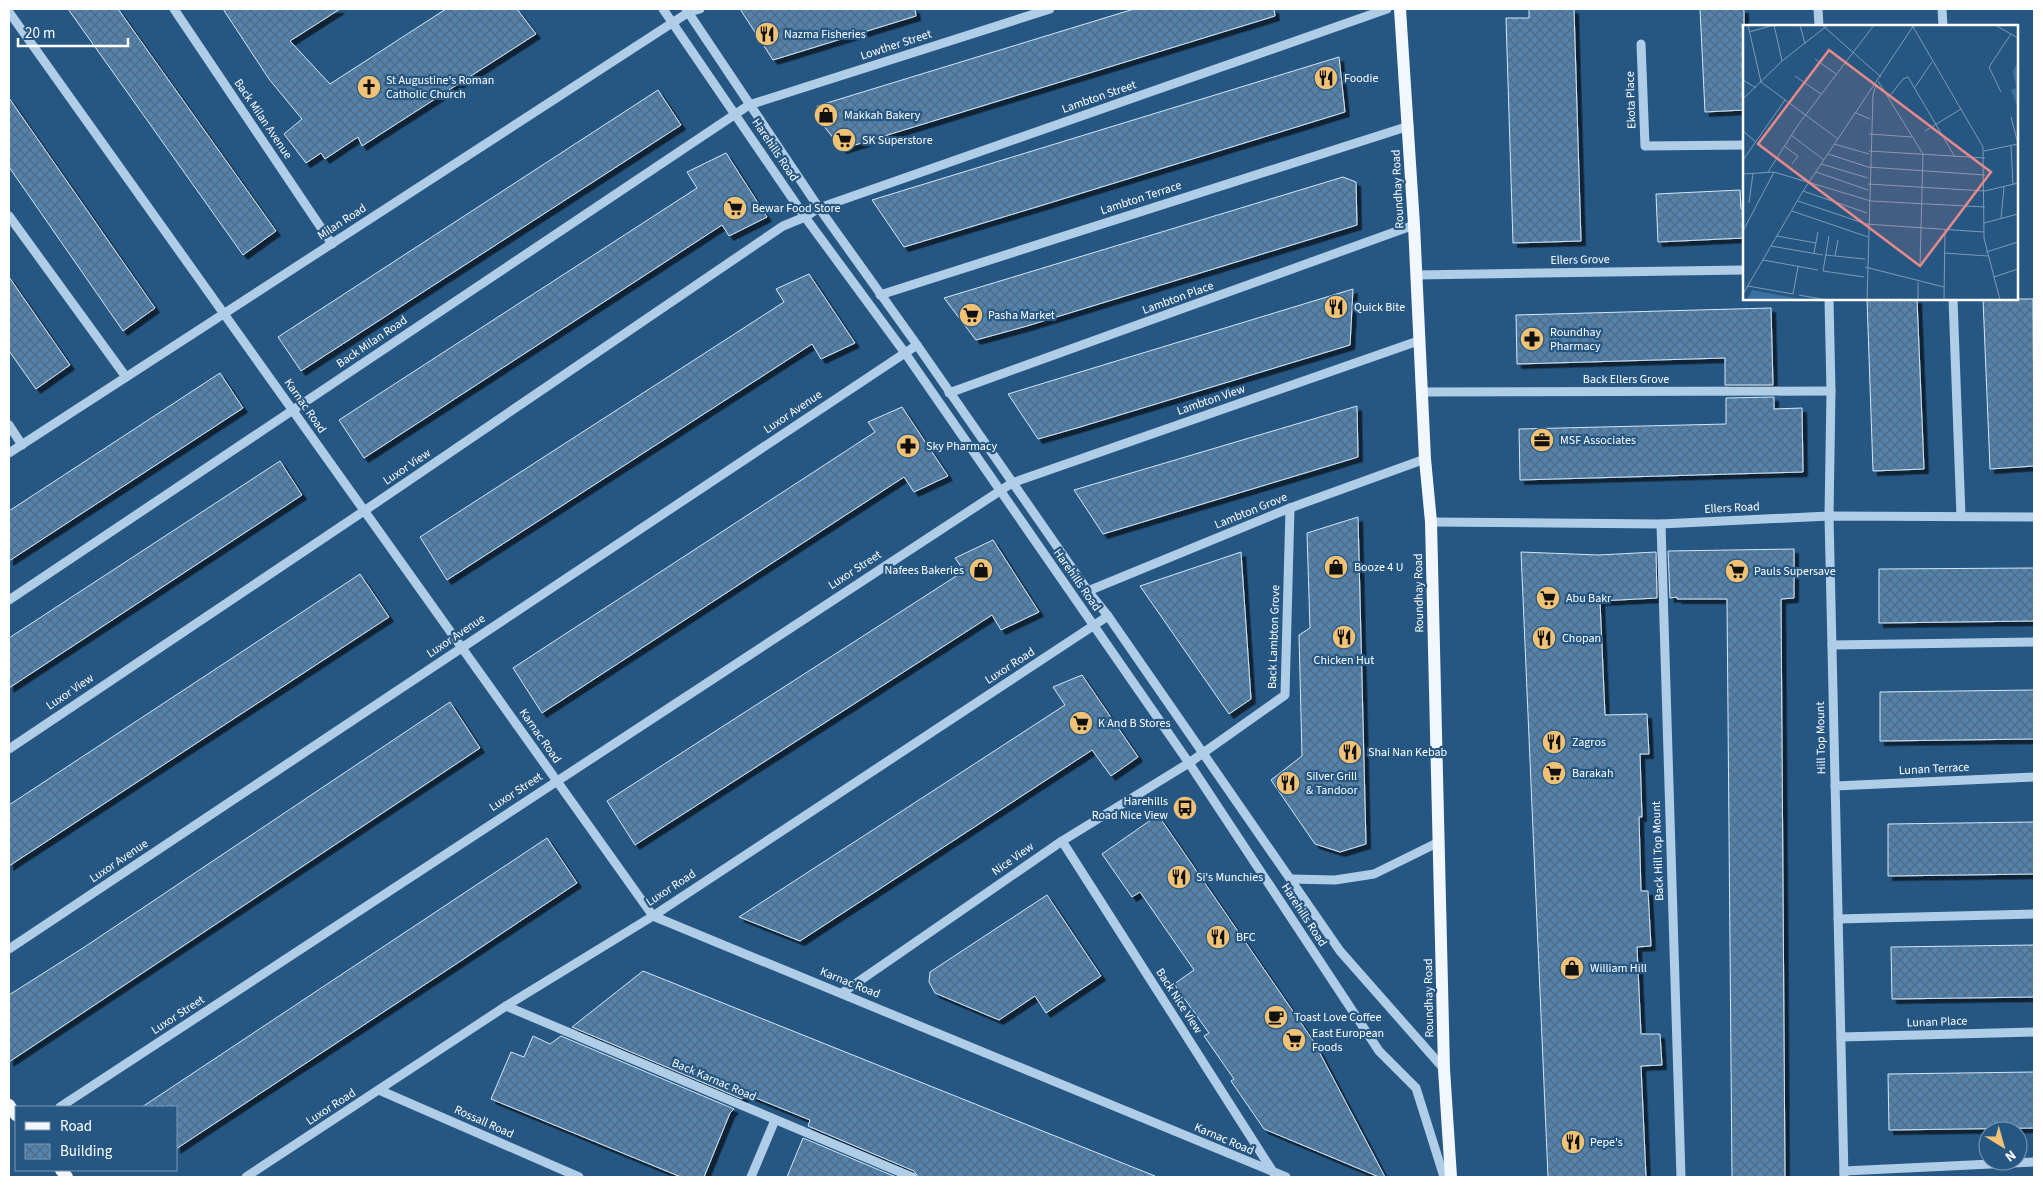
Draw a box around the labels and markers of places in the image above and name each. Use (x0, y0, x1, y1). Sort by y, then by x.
restaurant icon: Nazma Fisheries (754, 21, 780, 47)
place label: Nazma Fisheries (784, 26, 866, 43)
restaurant icon: Foodie (1313, 65, 1339, 91)
place label: Foodie (1344, 70, 1378, 87)
place label: St Augustine's Roman Catholic Church (386, 72, 494, 103)
church icon: St Augustine's Roman Catholic Church (356, 74, 382, 100)
shop icon: Makkah Bakery (813, 102, 839, 128)
place label: Makkah Bakery (844, 107, 921, 124)
supermarket icon: SK Superstore (831, 127, 857, 153)
place label: SK Superstore (862, 132, 933, 149)
supermarket icon: Bewar Food Store (722, 195, 748, 221)
place label: Bewar Food Store (752, 200, 841, 217)
restaurant icon: Quick Bite (1323, 294, 1349, 320)
place label: Quick Bite (1354, 299, 1405, 316)
supermarket icon: Pasha Market (958, 302, 984, 328)
place label: Pasha Market (988, 307, 1055, 324)
place label: Roundhay Pharmacy (1550, 324, 1602, 355)
pharmacy icon: Roundhay Pharmacy (1519, 326, 1545, 352)
office icon: MSF Associates (1529, 427, 1555, 453)
place label: MSF Associates (1560, 432, 1636, 449)
pharmacy icon: Sky Pharmacy (895, 433, 921, 459)
place label: Sky Pharmacy (926, 438, 997, 455)
shop icon: Booze 4 U (1323, 554, 1349, 580)
shop icon: Nafees Bakeries (968, 557, 994, 583)
supermarket icon: Pauls Supersave (1724, 558, 1750, 584)
place label: Booze 4 U (1354, 559, 1403, 576)
place label: Nafees Bakeries (885, 562, 964, 579)
place label: Pauls Supersave (1754, 563, 1836, 580)
supermarket icon: Abu Bakr (1535, 585, 1561, 611)
place label: Abu Bakr (1566, 590, 1612, 607)
restaurant icon: Chicken Hut (1331, 624, 1357, 650)
restaurant icon: Chopan (1531, 625, 1557, 651)
place label: Chopan (1562, 630, 1601, 647)
place label: Chicken Hut (1314, 652, 1374, 669)
supermarket icon: K And B Stores (1068, 710, 1094, 736)
place label: K And B Stores (1098, 715, 1171, 732)
restaurant icon: Zagros (1541, 729, 1567, 755)
place label: Zagros (1572, 734, 1606, 751)
restaurant icon: Shai Nan Kebab (1337, 739, 1363, 765)
place label: Shai Nan Kebab (1368, 744, 1447, 761)
supermarket icon: Barakah (1541, 760, 1567, 786)
place label: Barakah (1572, 765, 1613, 782)
place label: Silver Grill & Tandoor (1306, 768, 1359, 799)
restaurant icon: Silver Grill & Tandoor (1275, 770, 1301, 796)
place label: Harehills Road Nice View (1092, 793, 1168, 824)
bus stop icon: Harehills Road Nice View (1172, 795, 1198, 821)
restaurant icon: Si's Munchies (1166, 864, 1192, 890)
place label: Si's Munchies (1196, 869, 1263, 886)
restaurant icon: BFC (1205, 924, 1231, 950)
place label: BFC (1236, 929, 1256, 946)
shop icon: William Hill (1559, 955, 1585, 981)
place label: William Hill (1590, 960, 1647, 977)
cafe icon: Toast Love Coffee (1263, 1004, 1289, 1030)
place label: Toast Love Coffee (1294, 1009, 1381, 1026)
place label: East European Foods (1312, 1025, 1384, 1056)
supermarket icon: East European Foods (1281, 1027, 1307, 1053)
restaurant icon: Pepe's (1560, 1129, 1586, 1155)
place label: Pepe's (1590, 1134, 1623, 1151)

